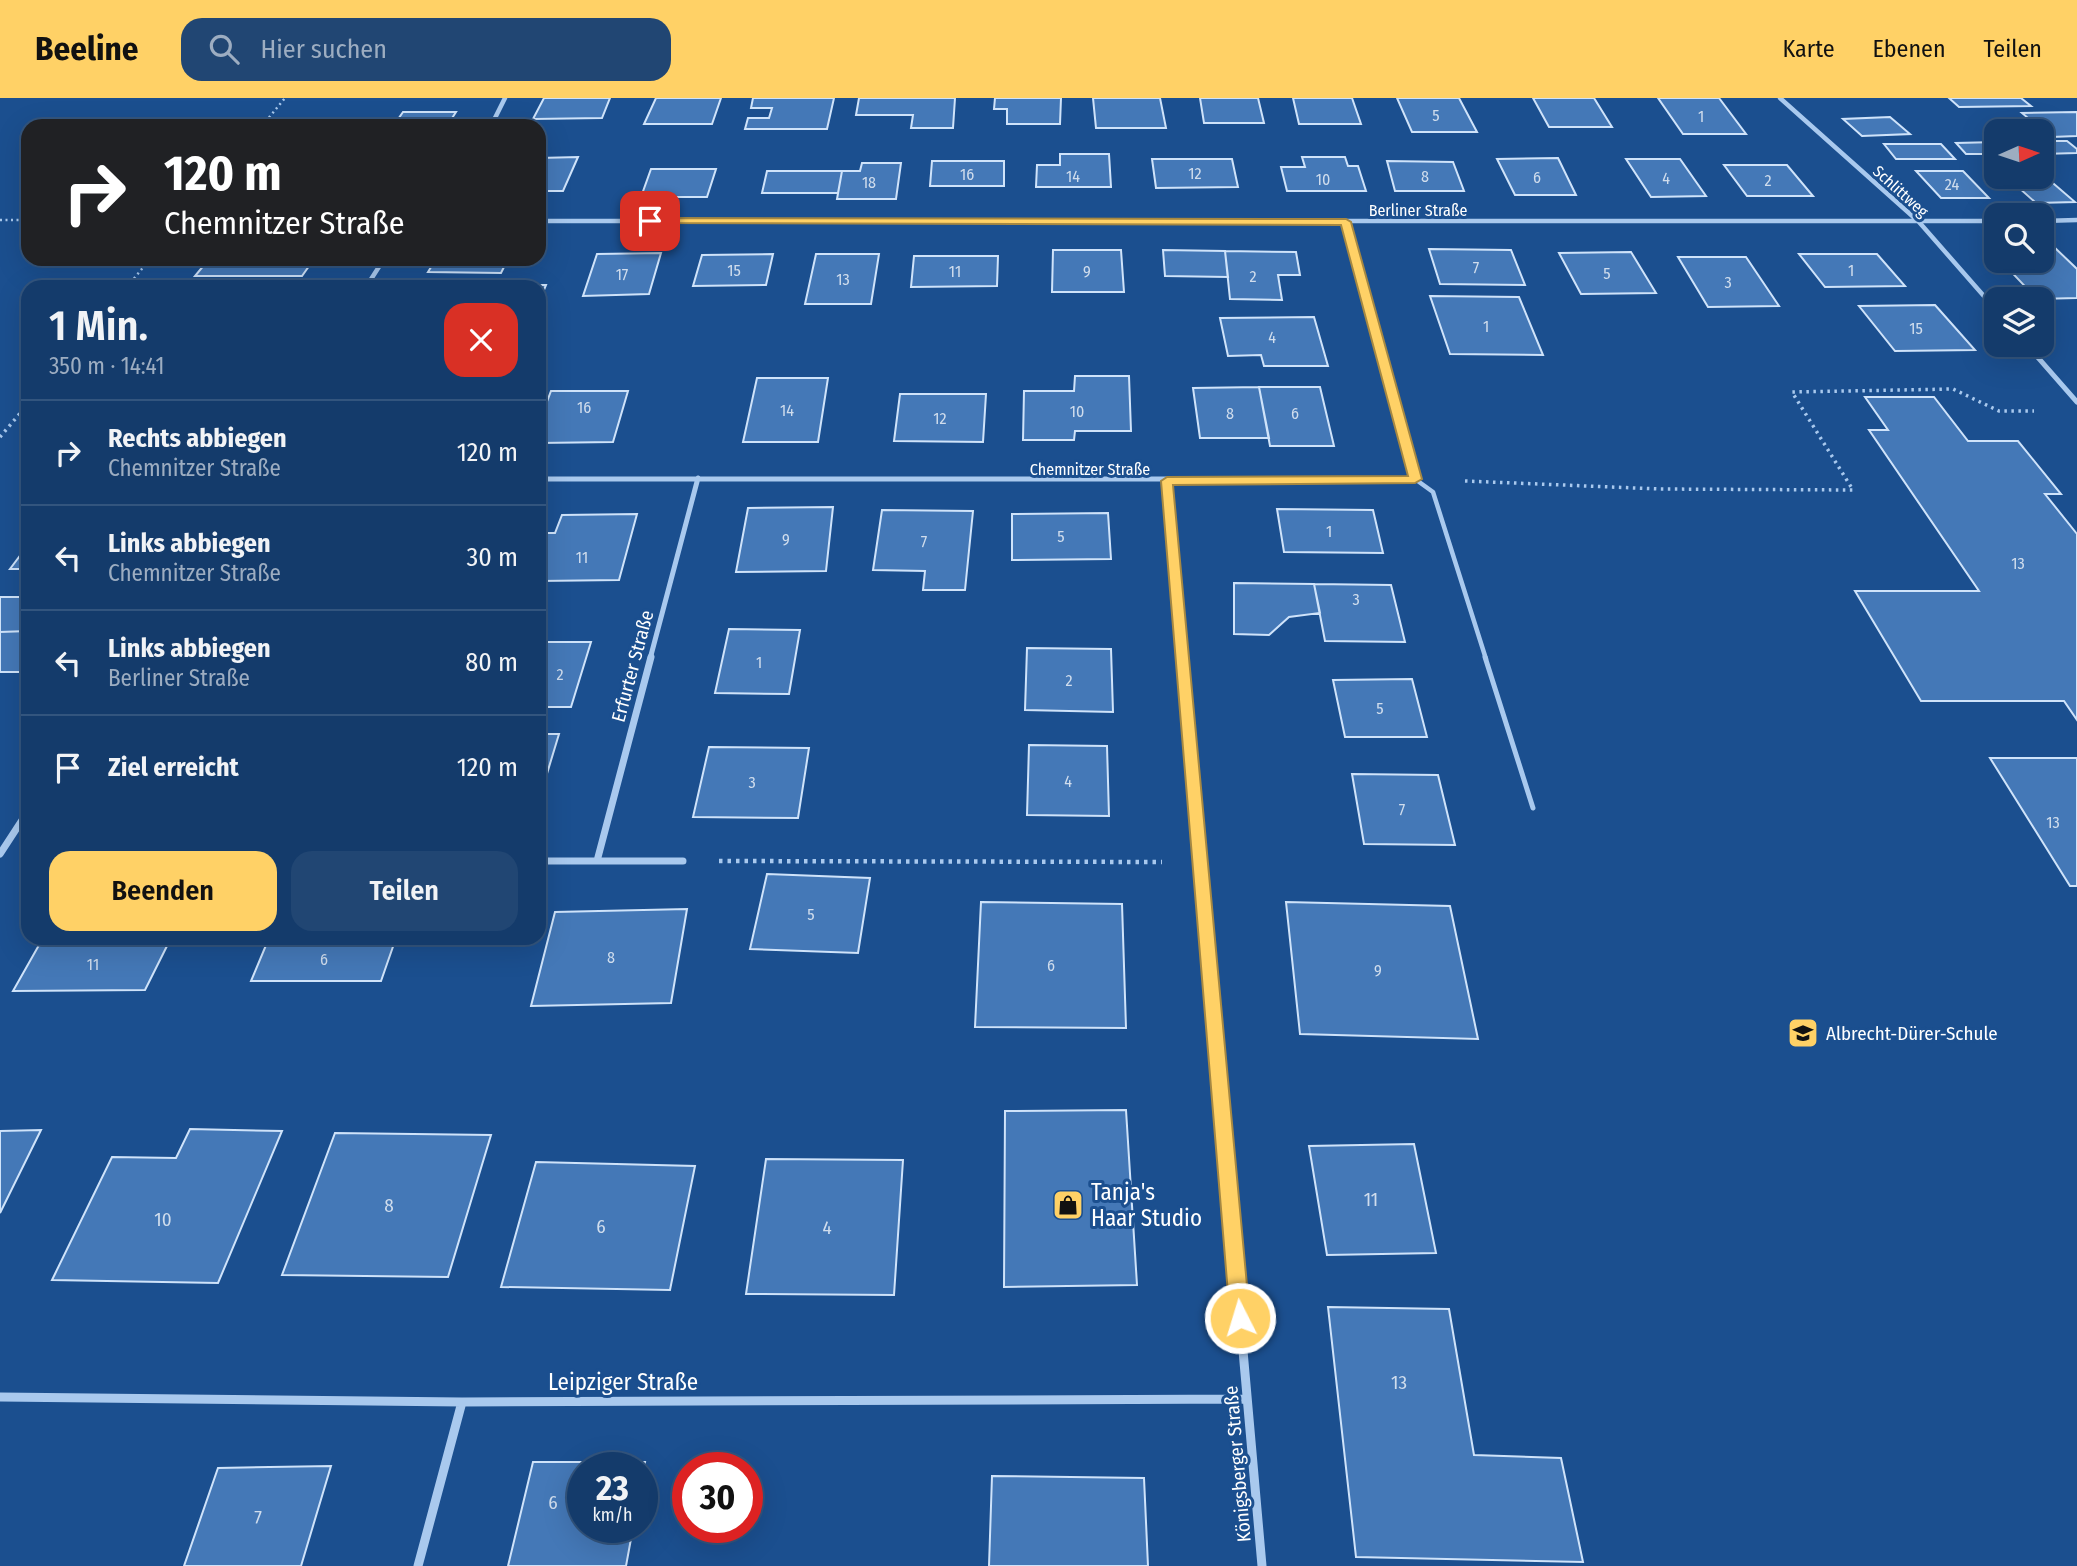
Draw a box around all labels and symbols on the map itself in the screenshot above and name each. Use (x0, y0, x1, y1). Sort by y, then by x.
house number: 5 (1432, 106, 1440, 125)
house number: 1 (1698, 107, 1704, 126)
north arrow (1984, 119, 2054, 189)
street label: Schlittweg (1869, 162, 1933, 221)
house number: 12 (1188, 164, 1202, 183)
house number: 16 (960, 165, 974, 184)
house number: 14 (1066, 167, 1080, 186)
house number: 8 (1421, 167, 1429, 186)
house number: 6 (1533, 168, 1541, 187)
house number: 4 (1662, 169, 1670, 188)
house number: 10 (1316, 170, 1330, 189)
house number: 2 (1764, 171, 1772, 190)
house number: 18 (862, 173, 876, 192)
house number: 24 (1945, 175, 1959, 194)
pin (620, 191, 680, 251)
street label: Berliner Straße (1369, 201, 1467, 220)
house number: 7 (1473, 258, 1480, 277)
house number: 15 (727, 261, 741, 280)
house number: 1 (1848, 261, 1854, 280)
house number: 11 (949, 262, 961, 281)
house number: 9 (1083, 262, 1091, 281)
house number: 5 (1603, 264, 1611, 283)
house number: 17 (616, 265, 629, 284)
house number: 2 (1249, 267, 1257, 286)
house number: 13 (836, 270, 850, 289)
house number: 3 (1724, 273, 1732, 292)
house number: 1 (1483, 317, 1489, 336)
house number: 15 (1909, 319, 1923, 338)
house number: 4 (1268, 328, 1276, 347)
house number: 16 (577, 398, 591, 417)
house number: 14 (780, 401, 794, 420)
house number: 10 (1070, 402, 1084, 421)
house number: 8 (1226, 404, 1234, 423)
house number: 6 (1291, 404, 1299, 423)
house number: 12 (933, 409, 947, 428)
street label: Chemnitzer Straße (1030, 460, 1150, 479)
house number: 1 (1326, 522, 1332, 541)
house number: 5 (1057, 527, 1065, 546)
house number: 9 (782, 530, 790, 549)
house number: 7 (921, 532, 928, 551)
house number: 11 (576, 548, 588, 567)
house number: 13 (2011, 554, 2025, 573)
house number: 3 (1352, 590, 1360, 609)
street label: Erfurter Straße (607, 608, 658, 724)
house number: 1 (756, 653, 762, 672)
house number: 2 (556, 665, 564, 684)
house number: 2 (1065, 671, 1073, 690)
house number: 5 (1376, 699, 1384, 718)
house number: 4 (1064, 772, 1072, 791)
house number: 3 (748, 773, 756, 792)
house number: 7 (1399, 800, 1406, 819)
house number: 13 (2046, 813, 2060, 832)
house number: 5 (807, 905, 815, 924)
house number: 8 (607, 948, 615, 967)
house number: 6 (320, 950, 328, 969)
house number: 11 (87, 955, 99, 974)
house number: 6 (1047, 956, 1055, 975)
house number: 9 (1374, 961, 1382, 980)
school or university icon: Albrecht-Dürer-Schule (1786, 1016, 1820, 1050)
place label: Albrecht-Dürer-Schule (1826, 1022, 1998, 1045)
place label: Tanja's Haar Studio (1091, 1178, 1202, 1232)
shop icon: Tanja's Haar Studio (1051, 1188, 1085, 1222)
house number: 11 (1364, 1188, 1378, 1211)
house number: 8 (384, 1194, 394, 1217)
house number: 10 (154, 1208, 172, 1231)
house number: 6 (596, 1215, 606, 1238)
house number: 4 (822, 1216, 832, 1239)
position arrow (1203, 1281, 1277, 1355)
street label: Leipziger Straße (548, 1368, 698, 1396)
house number: 13 (1391, 1371, 1407, 1394)
street label: Königsberger Straße (1219, 1385, 1256, 1543)
speed limit sign: 30 (672, 1452, 763, 1543)
house number: 6 (548, 1491, 558, 1514)
house number: 7 (254, 1506, 262, 1529)

